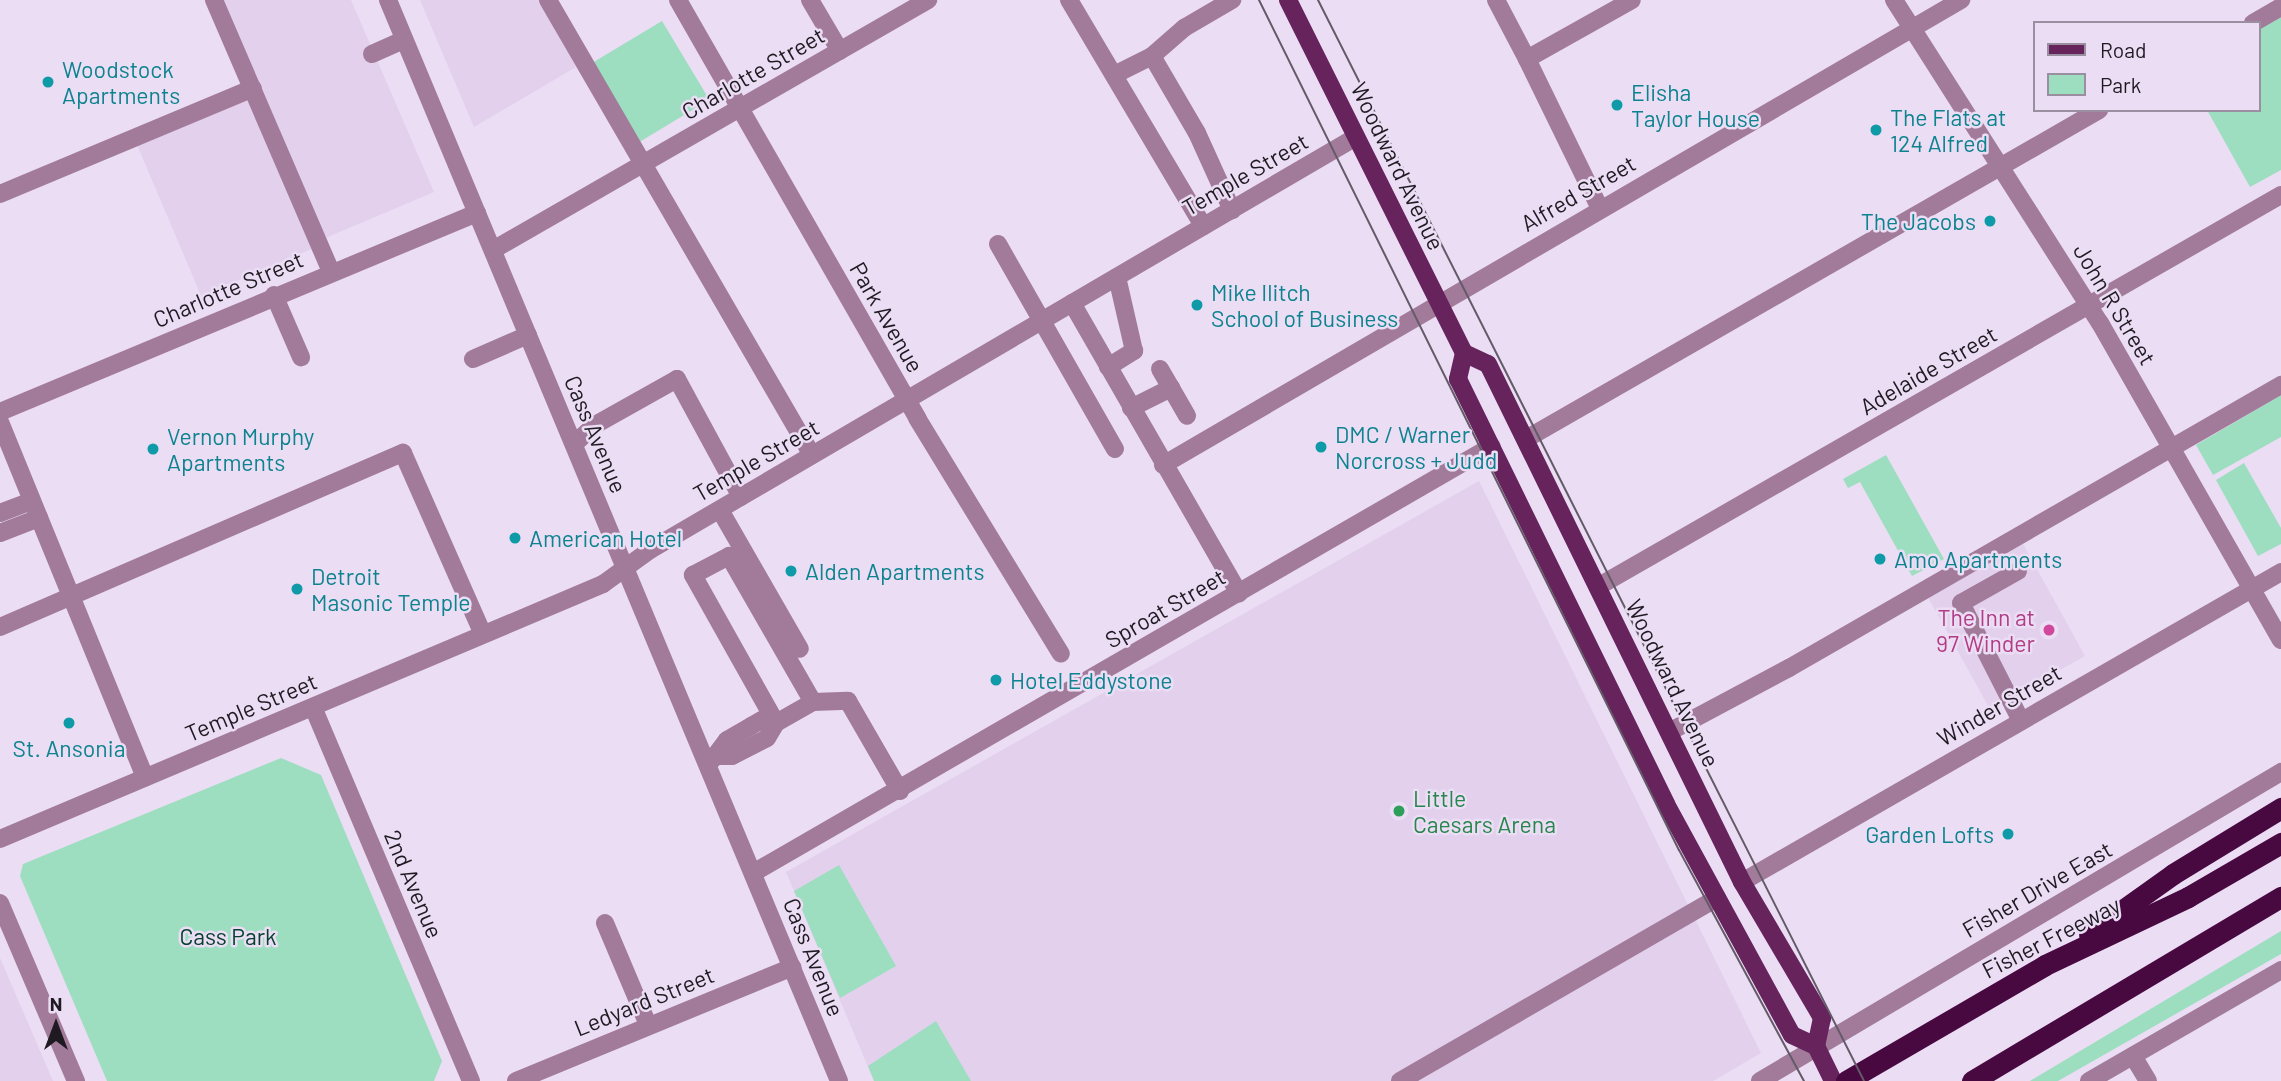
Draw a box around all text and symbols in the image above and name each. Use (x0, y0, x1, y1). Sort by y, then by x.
street label: Charlotte Street (677, 21, 829, 125)
legend (2032, 21, 2260, 112)
text: Road (2100, 37, 2146, 62)
place label: Woodstock Apartments (62, 55, 180, 109)
text: Park (2100, 72, 2141, 97)
marker: Woodstock Apartments (40, 74, 56, 90)
street label: Woodward Avenue (1345, 78, 1451, 254)
place label: Elisha Taylor House (1631, 78, 1760, 132)
marker: Elisha Taylor House (1609, 97, 1625, 113)
place label: The Flats at 124 Alfred (1890, 103, 2006, 157)
marker: The Flats at 124 Alfred (1868, 122, 1884, 138)
street label: Temple Street (1177, 127, 1313, 221)
street label: Alfred Street (1516, 149, 1640, 237)
place label: The Jacobs (1861, 207, 1976, 235)
marker: The Jacobs (1982, 213, 1998, 229)
street label: John R Street (2068, 238, 2162, 370)
street label: Charlotte Street (149, 245, 307, 333)
street label: Park Avenue (844, 257, 930, 377)
place label: Mike Ilitch School of Business (1211, 278, 1398, 332)
marker: Mike Ilitch School of Business (1189, 297, 1205, 313)
street label: Adelaide Street (1855, 320, 2001, 420)
street label: Cass Avenue (559, 371, 633, 497)
street label: Temple Street (688, 413, 824, 507)
place label: DMC / Warner Norcross + Judd (1335, 420, 1497, 474)
place label: Vernon Murphy Apartments (167, 422, 314, 476)
marker: DMC / Warner Norcross + Judd (1313, 439, 1329, 455)
marker: Vernon Murphy Apartments (145, 441, 161, 457)
place label: American Hotel (529, 524, 682, 552)
marker: American Hotel (507, 530, 523, 546)
place label: Amo Apartments (1894, 545, 2062, 573)
marker: Amo Apartments (1872, 551, 1888, 567)
place label: Alden Apartments (805, 557, 984, 585)
place label: Detroit Masonic Temple (311, 562, 471, 616)
street label: Sproat Street (1100, 562, 1230, 654)
marker: Alden Apartments (783, 563, 799, 579)
marker: Detroit Masonic Temple (289, 581, 305, 597)
street label: Woodward Avenue (1620, 595, 1726, 771)
place label: The Inn at 97 Winder (1936, 603, 2035, 657)
marker: The Inn at 97 Winder (2041, 622, 2057, 638)
street label: Winder Street (1932, 658, 2066, 752)
place label: Hotel Eddystone (1010, 666, 1173, 694)
street label: Temple Street (181, 667, 321, 747)
marker: Hotel Eddystone (988, 672, 1004, 688)
marker: St. Ansonia (61, 715, 77, 731)
place label: St. Ansonia (13, 734, 125, 762)
place label: Little Caesars Arena (1413, 784, 1556, 838)
marker: Little Caesars Arena (1391, 803, 1407, 819)
place label: Garden Lofts (1865, 820, 1994, 848)
street label: 2nd Avenue (379, 826, 449, 942)
marker: Garden Lofts (2000, 826, 2016, 842)
street label: Fisher Drive East (1957, 835, 2117, 943)
street label: Fisher Freeway (1977, 890, 2125, 984)
street label: Cass Avenue (778, 894, 850, 1020)
park label: Cass Park (179, 922, 277, 950)
street label: Ledyard Street (570, 960, 718, 1042)
north arrow (21, 990, 91, 1060)
text: N (50, 992, 62, 1015)

